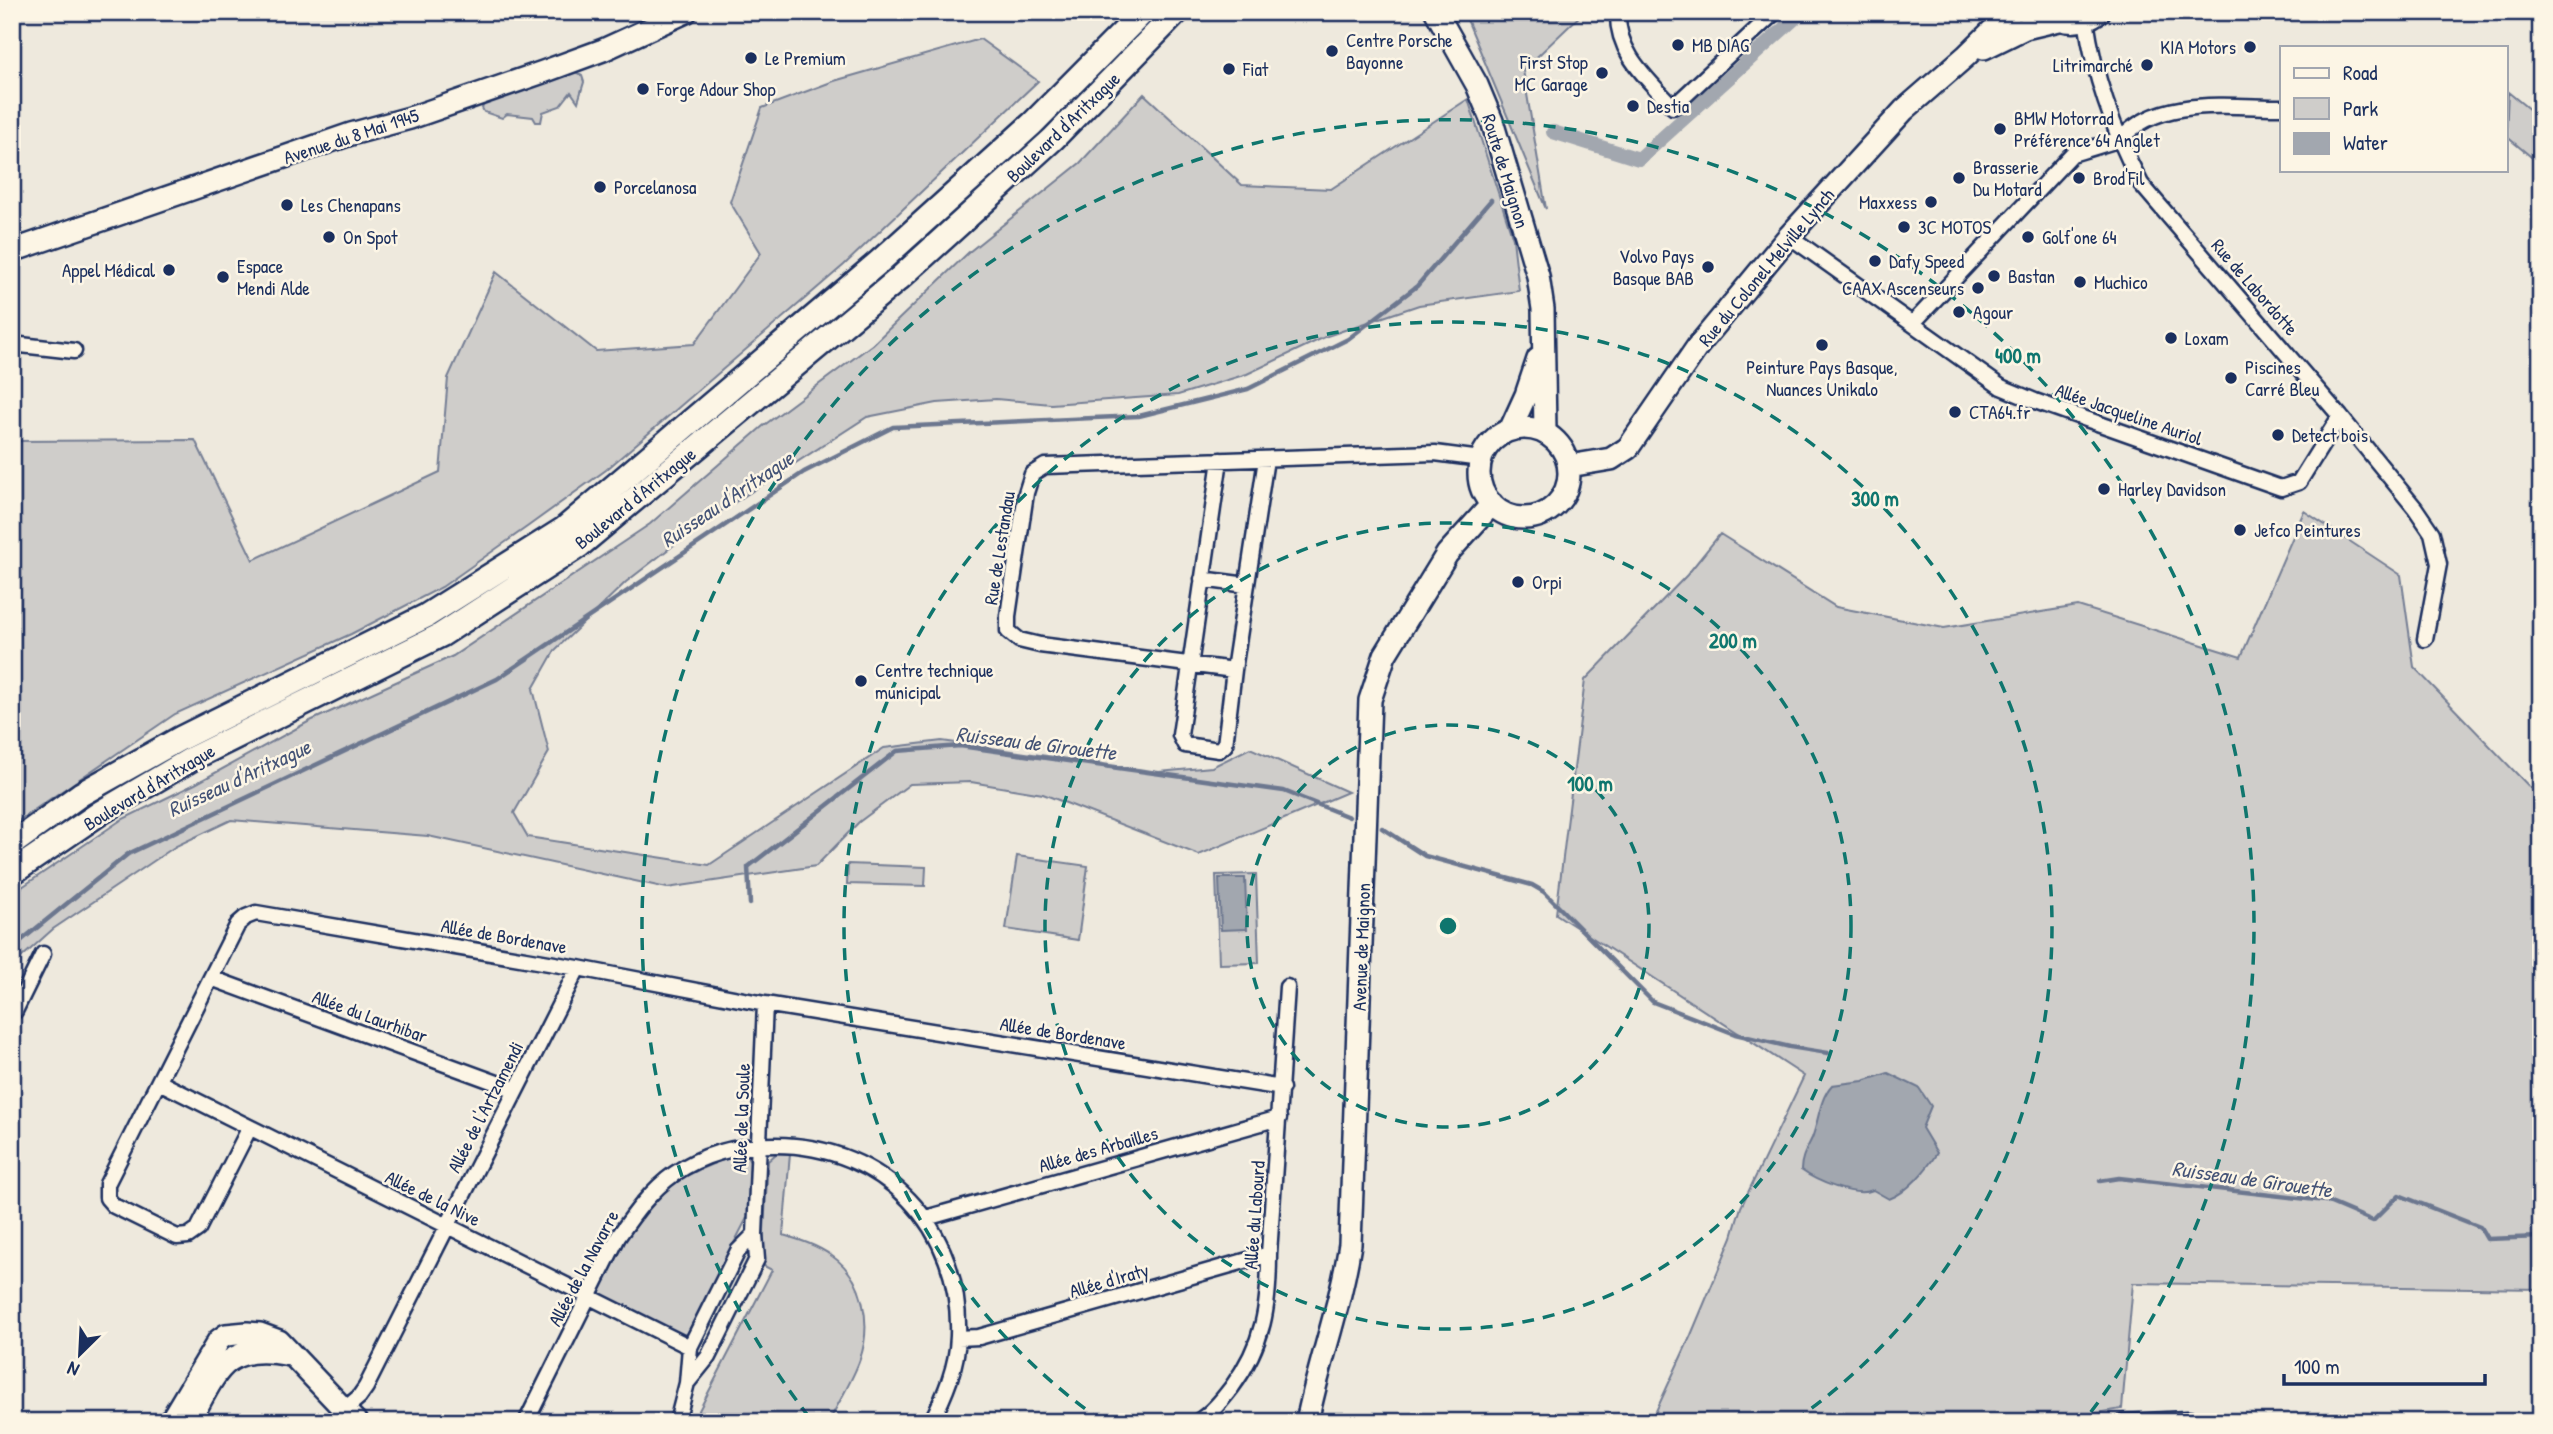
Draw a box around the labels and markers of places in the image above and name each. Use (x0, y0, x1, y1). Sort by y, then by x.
place label: Centre Porsche Bayonne (1346, 27, 1453, 75)
place label: MB DIAG (1692, 32, 1749, 58)
place label: KIA Motors (2160, 34, 2236, 60)
marker: MB DIAG (1670, 37, 1686, 53)
marker: KIA Motors (2242, 39, 2258, 55)
marker: Centre Porsche Bayonne (1324, 43, 1340, 59)
place label: Le Premium (765, 45, 846, 71)
place label: First Stop MC Garage (1515, 49, 1588, 97)
marker: Le Premium (743, 50, 759, 66)
place label: Litrimarché (2053, 52, 2133, 78)
place label: Fiat (1242, 56, 1269, 82)
marker: Litrimarché (2139, 57, 2155, 73)
marker: Fiat (1221, 61, 1237, 77)
marker: First Stop MC Garage (1594, 65, 1610, 81)
place label: Forge Adour Shop (656, 76, 776, 102)
marker: Forge Adour Shop (635, 81, 651, 97)
place label: Destia (1647, 93, 1690, 119)
marker: Destia (1625, 98, 1641, 114)
place label: BMW Motorrad Préférence 64 Anglet (2014, 105, 2160, 153)
marker: BMW Motorrad Préférence 64 Anglet (1992, 121, 2008, 137)
place label: Brasserie Du Motard (1973, 154, 2042, 202)
place label: Brod'Fil (2093, 165, 2146, 191)
marker: Brasserie Du Motard (1951, 170, 1967, 186)
marker: Brod'Fil (2071, 170, 2087, 186)
place label: Porcelanosa (614, 174, 697, 200)
marker: Porcelanosa (592, 179, 608, 195)
place label: Maxxess (1859, 189, 1917, 215)
place label: Les Chenapans (301, 192, 401, 218)
marker: Maxxess (1923, 194, 1939, 210)
marker: Les Chenapans (279, 197, 295, 213)
place label: 3C MOTOS (1918, 214, 1992, 240)
marker: 3C MOTOS (1896, 219, 1912, 235)
place label: On Spot (343, 224, 398, 250)
place label: Golf'one 64 (2042, 224, 2117, 250)
marker: On Spot (321, 229, 337, 245)
marker: Golf'one 64 (2020, 229, 2036, 245)
place label: Volvo Pays Basque BAB (1613, 243, 1694, 291)
place label: Dafy Speed (1889, 248, 1965, 274)
place label: Espace Mendi Alde (237, 253, 310, 301)
marker: Dafy Speed (1867, 253, 1883, 269)
place label: Appel Médical (62, 257, 156, 283)
marker: Volvo Pays Basque BAB (1700, 259, 1716, 275)
marker: Appel Médical (161, 262, 177, 278)
place label: Bastan (2008, 263, 2055, 289)
marker: Bastan (1986, 268, 2002, 284)
marker: Espace Mendi Alde (215, 269, 231, 285)
place label: Muchico (2094, 269, 2148, 295)
marker: Muchico (2072, 274, 2088, 290)
place label: CAAX Ascenseurs (1842, 275, 1964, 301)
marker: CAAX Ascenseurs (1970, 280, 1986, 296)
place label: Agour (1973, 299, 2014, 325)
marker: Agour (1951, 304, 1967, 320)
place label: Loxam (2185, 325, 2229, 351)
marker: Loxam (2163, 330, 2179, 346)
marker: Peinture Pays Basque, Nuances Unikalo (1814, 337, 1830, 353)
place label: Peinture Pays Basque, Nuances Unikalo (1746, 354, 1898, 402)
place label: Piscines Carré Bleu (2245, 354, 2320, 402)
marker: Piscines Carré Bleu (2223, 370, 2239, 386)
place label: CTA64.fr (1969, 399, 2031, 425)
marker: CTA64.fr (1947, 404, 1963, 420)
place label: Detect bois (2292, 422, 2368, 448)
marker: Detect bois (2270, 427, 2286, 443)
place label: Harley Davidson (2118, 476, 2226, 502)
marker: Harley Davidson (2096, 481, 2112, 497)
place label: Jefco Peintures (2254, 517, 2361, 543)
marker: Jefco Peintures (2232, 522, 2248, 538)
place label: Orpi (1532, 569, 1562, 595)
marker: Orpi (1510, 574, 1526, 590)
place label: Centre technique municipal (875, 657, 994, 705)
marker: Centre technique municipal (853, 673, 869, 689)
centre of rings (1436, 914, 1460, 938)

